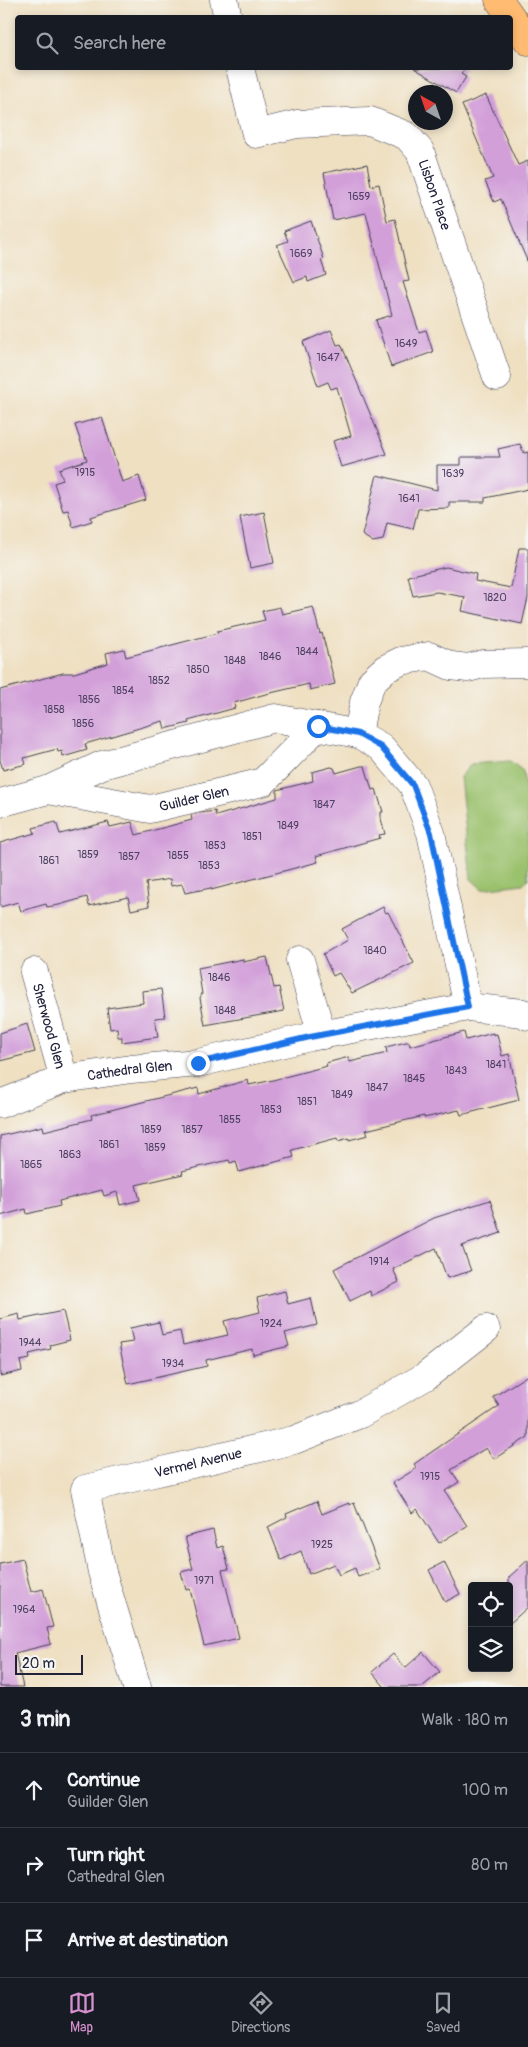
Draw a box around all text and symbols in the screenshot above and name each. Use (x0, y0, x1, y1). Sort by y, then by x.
search box (15, 15, 513, 70)
icon: search (33, 29, 61, 57)
text: Search here (73, 31, 166, 55)
north arrow (408, 85, 453, 130)
street label: Lisbon Place (415, 157, 455, 232)
house number: 1659 (348, 190, 370, 203)
house number: 1669 (290, 247, 313, 260)
house number: 1649 (395, 337, 418, 350)
house number: 1647 (317, 351, 340, 364)
house number: 1915 (75, 466, 95, 479)
house number: 1639 (442, 467, 465, 480)
house number: 1641 (398, 492, 420, 505)
house number: 1820 (483, 591, 507, 604)
house number: 1844 (296, 645, 319, 658)
house number: 1846 (259, 650, 281, 663)
house number: 1848 (224, 654, 246, 667)
house number: 1850 (186, 663, 210, 676)
house number: 1852 (148, 674, 170, 687)
house number: 1854 (112, 684, 135, 697)
house number: 1856 (78, 693, 100, 706)
house number: 1858 (43, 703, 65, 716)
route start (307, 715, 330, 738)
house number: 1856 (72, 717, 94, 730)
street label: Guilder Glen (157, 782, 231, 815)
house number: 1847 (313, 798, 335, 811)
house number: 1849 (277, 819, 299, 832)
house number: 1851 (242, 830, 262, 843)
house number: 1853 (204, 839, 226, 852)
house number: 1859 (77, 848, 99, 861)
house number: 1855 (167, 849, 189, 862)
house number: 1857 (118, 850, 140, 863)
house number: 1861 (39, 854, 59, 867)
house number: 1853 (198, 859, 220, 872)
house number: 1840 (363, 944, 387, 957)
house number: 1846 (208, 971, 230, 984)
street label: Sherwood Glen (29, 981, 69, 1071)
house number: 1848 (214, 1004, 236, 1017)
route end (187, 1052, 210, 1075)
street label: Cathedral Glen (86, 1057, 173, 1084)
house number: 1841 (486, 1058, 506, 1071)
house number: 1843 (445, 1064, 467, 1077)
house number: 1845 (403, 1072, 425, 1085)
house number: 1847 (366, 1081, 388, 1094)
house number: 1849 (331, 1088, 353, 1101)
house number: 1851 (297, 1095, 317, 1108)
house number: 1853 (260, 1103, 282, 1116)
house number: 1855 (219, 1113, 241, 1126)
house number: 1859 (140, 1123, 162, 1136)
house number: 1857 (181, 1123, 203, 1136)
house number: 1861 (99, 1138, 119, 1151)
house number: 1859 (144, 1141, 166, 1154)
house number: 1863 (59, 1148, 81, 1161)
house number: 1865 (20, 1158, 42, 1171)
house number: 1914 (369, 1255, 390, 1268)
house number: 1924 (260, 1317, 283, 1330)
house number: 1944 (19, 1336, 42, 1349)
house number: 1934 (162, 1357, 185, 1370)
street label: Vermel Avenue (153, 1444, 243, 1481)
house number: 1915 (420, 1470, 440, 1483)
house number: 1925 (311, 1538, 333, 1551)
house number: 1971 (194, 1574, 214, 1587)
map controls (468, 1582, 513, 1672)
button: locate (468, 1582, 513, 1627)
house number: 1964 (13, 1603, 36, 1616)
button: layers (468, 1627, 513, 1672)
scale bar (15, 1652, 82, 1675)
text: 20 m (22, 1655, 55, 1672)
text: 3 min (20, 1706, 70, 1733)
text: Walk · 180 m (421, 1710, 508, 1730)
text: Continue (67, 1768, 140, 1792)
icon: ahead (20, 1776, 48, 1804)
text: 100 m (462, 1780, 508, 1800)
text: Guilder Glen (67, 1792, 148, 1812)
text: Turn right (67, 1843, 145, 1867)
icon: right (20, 1851, 48, 1879)
text: 80 m (471, 1855, 508, 1875)
text: Cathedral Glen (67, 1867, 165, 1887)
icon: arrive (20, 1926, 48, 1954)
text: Arrive at destination (67, 1928, 228, 1952)
tab: Map (68, 1989, 96, 2036)
tab: Directions (231, 1989, 290, 2036)
tab: Saved (426, 1989, 460, 2036)

